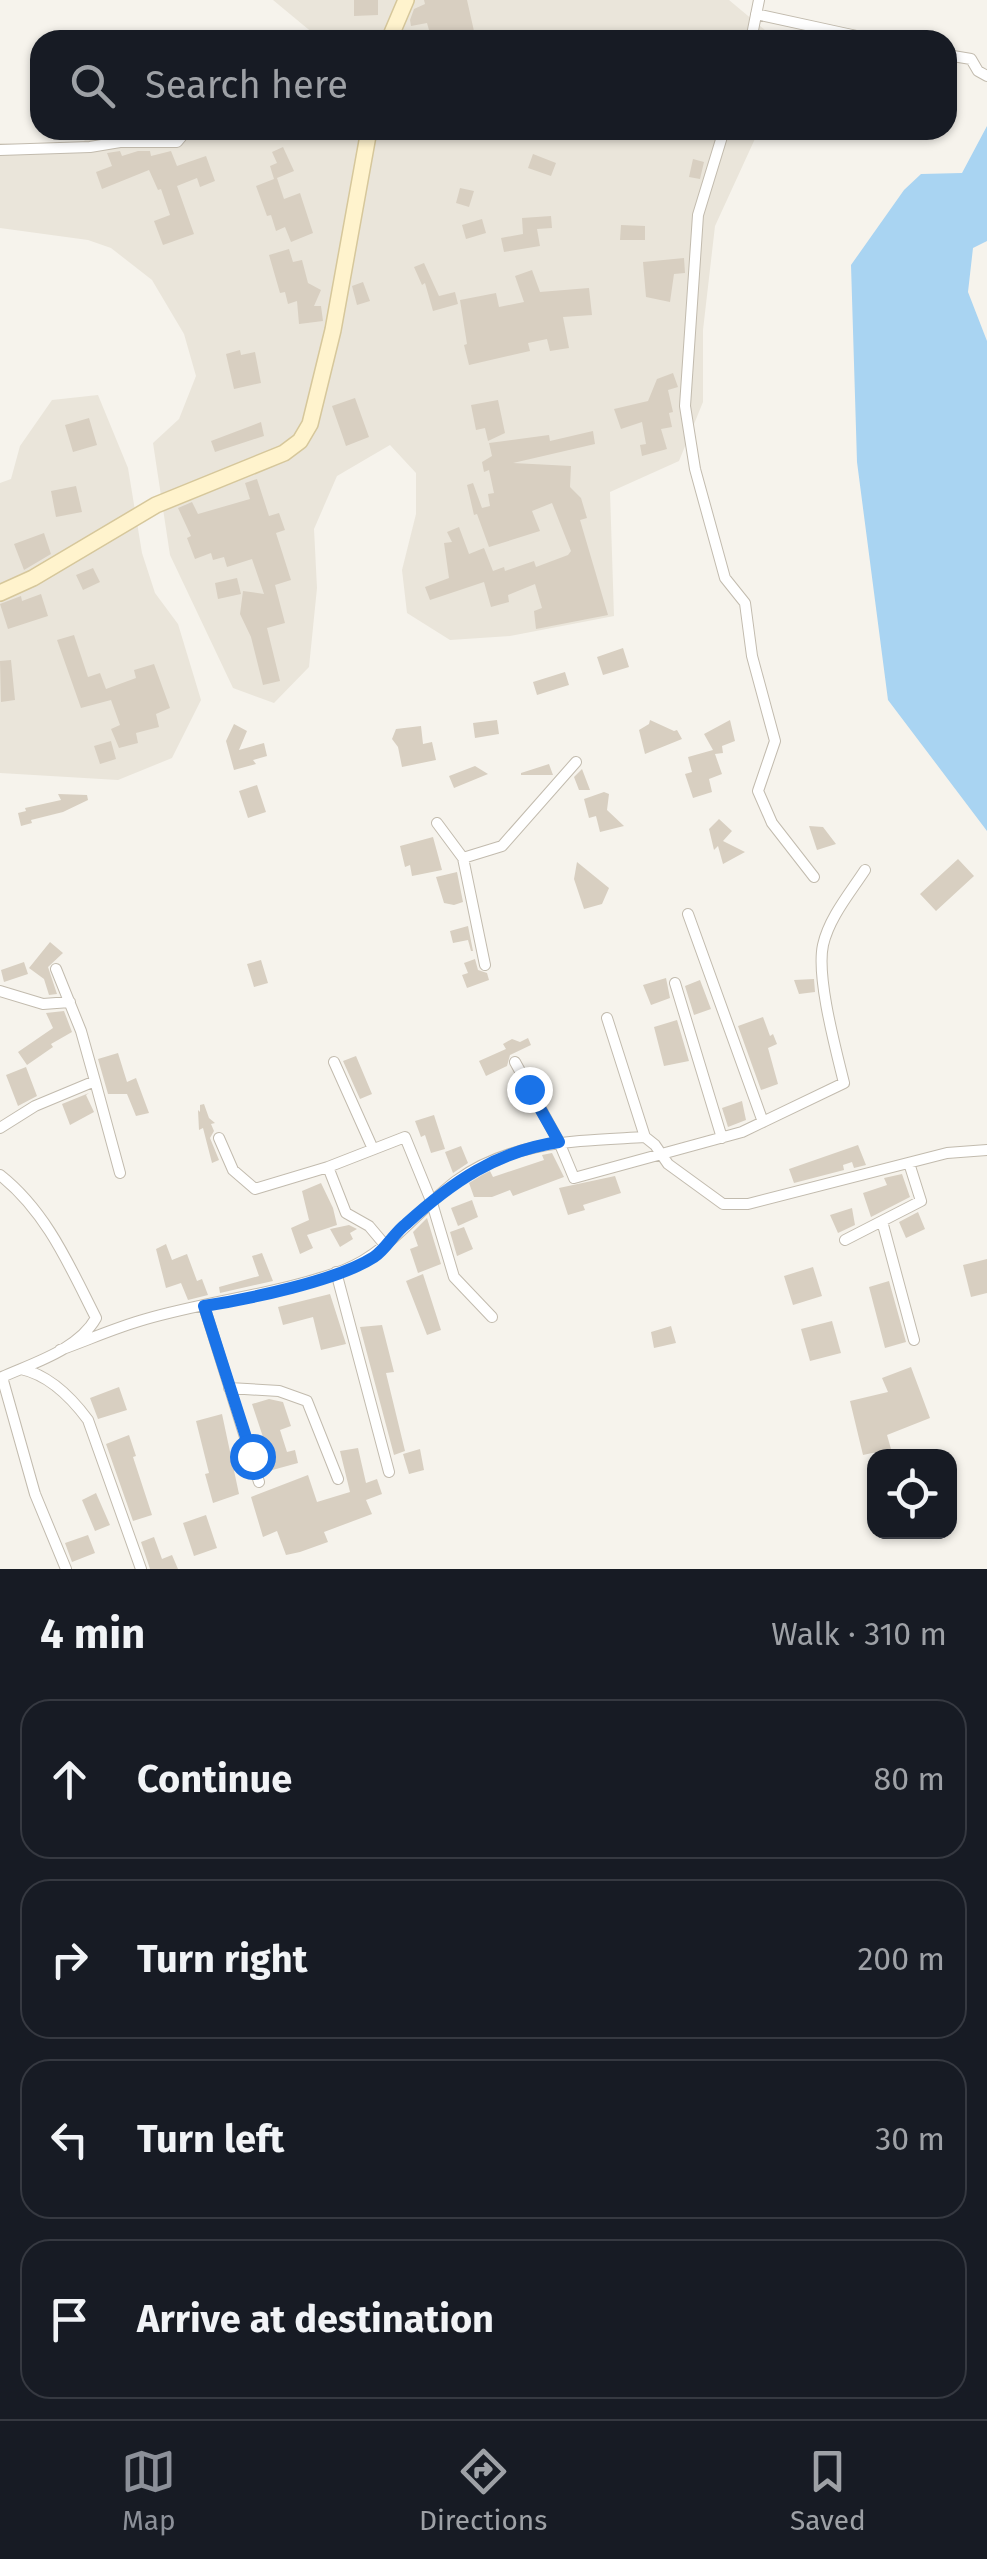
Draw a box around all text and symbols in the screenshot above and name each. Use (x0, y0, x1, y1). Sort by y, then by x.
search box (30, 30, 957, 140)
icon: search (65, 58, 120, 113)
text: Search here (145, 62, 348, 108)
route end (507, 1067, 553, 1113)
route start (230, 1434, 276, 1480)
map controls (867, 1449, 957, 1539)
button: locate (867, 1449, 957, 1539)
text: 4 min (40, 1609, 145, 1659)
text: Walk · 310 m (771, 1615, 947, 1653)
icon: ahead (42, 1752, 97, 1807)
text: Continue (137, 1756, 292, 1802)
text: 80 m (874, 1760, 945, 1798)
icon: right (42, 1932, 97, 1987)
text: Turn right (137, 1936, 307, 1982)
text: 200 m (858, 1940, 945, 1978)
icon: left (42, 2112, 97, 2167)
text: Turn left (137, 2116, 284, 2162)
text: 30 m (875, 2120, 945, 2158)
icon: arrive (42, 2292, 97, 2347)
text: Arrive at destination (137, 2296, 494, 2342)
tab: Map (121, 2444, 176, 2537)
tab: Directions (419, 2444, 547, 2537)
tab: Saved (790, 2444, 866, 2537)

